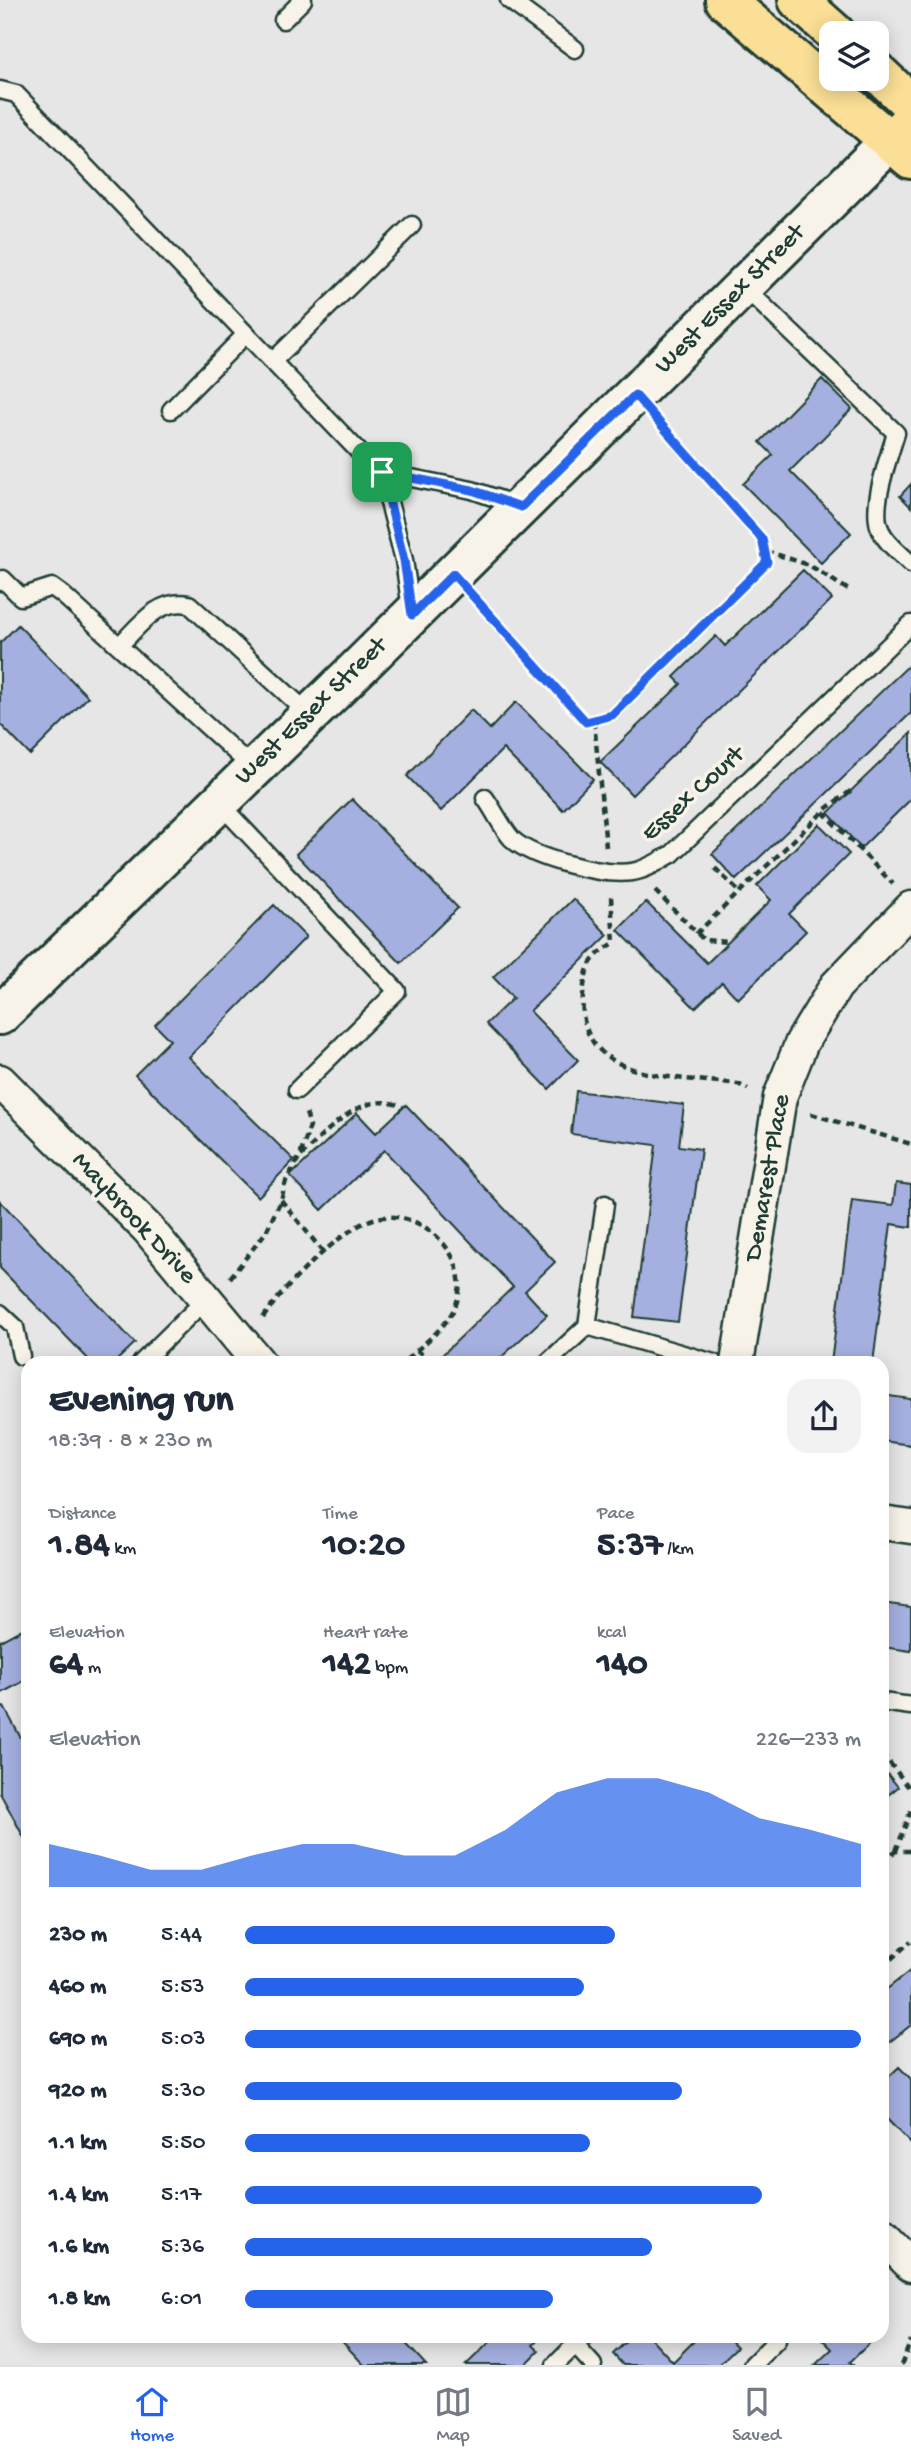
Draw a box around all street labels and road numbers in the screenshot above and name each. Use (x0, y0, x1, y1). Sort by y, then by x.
street label: West Essex Street (649, 217, 814, 382)
street label: West Essex Street (229, 630, 396, 793)
street label: Essex Court (636, 739, 754, 849)
street label: Demarest Place (739, 1092, 799, 1266)
street label: Maybrook Drive (64, 1146, 203, 1292)

